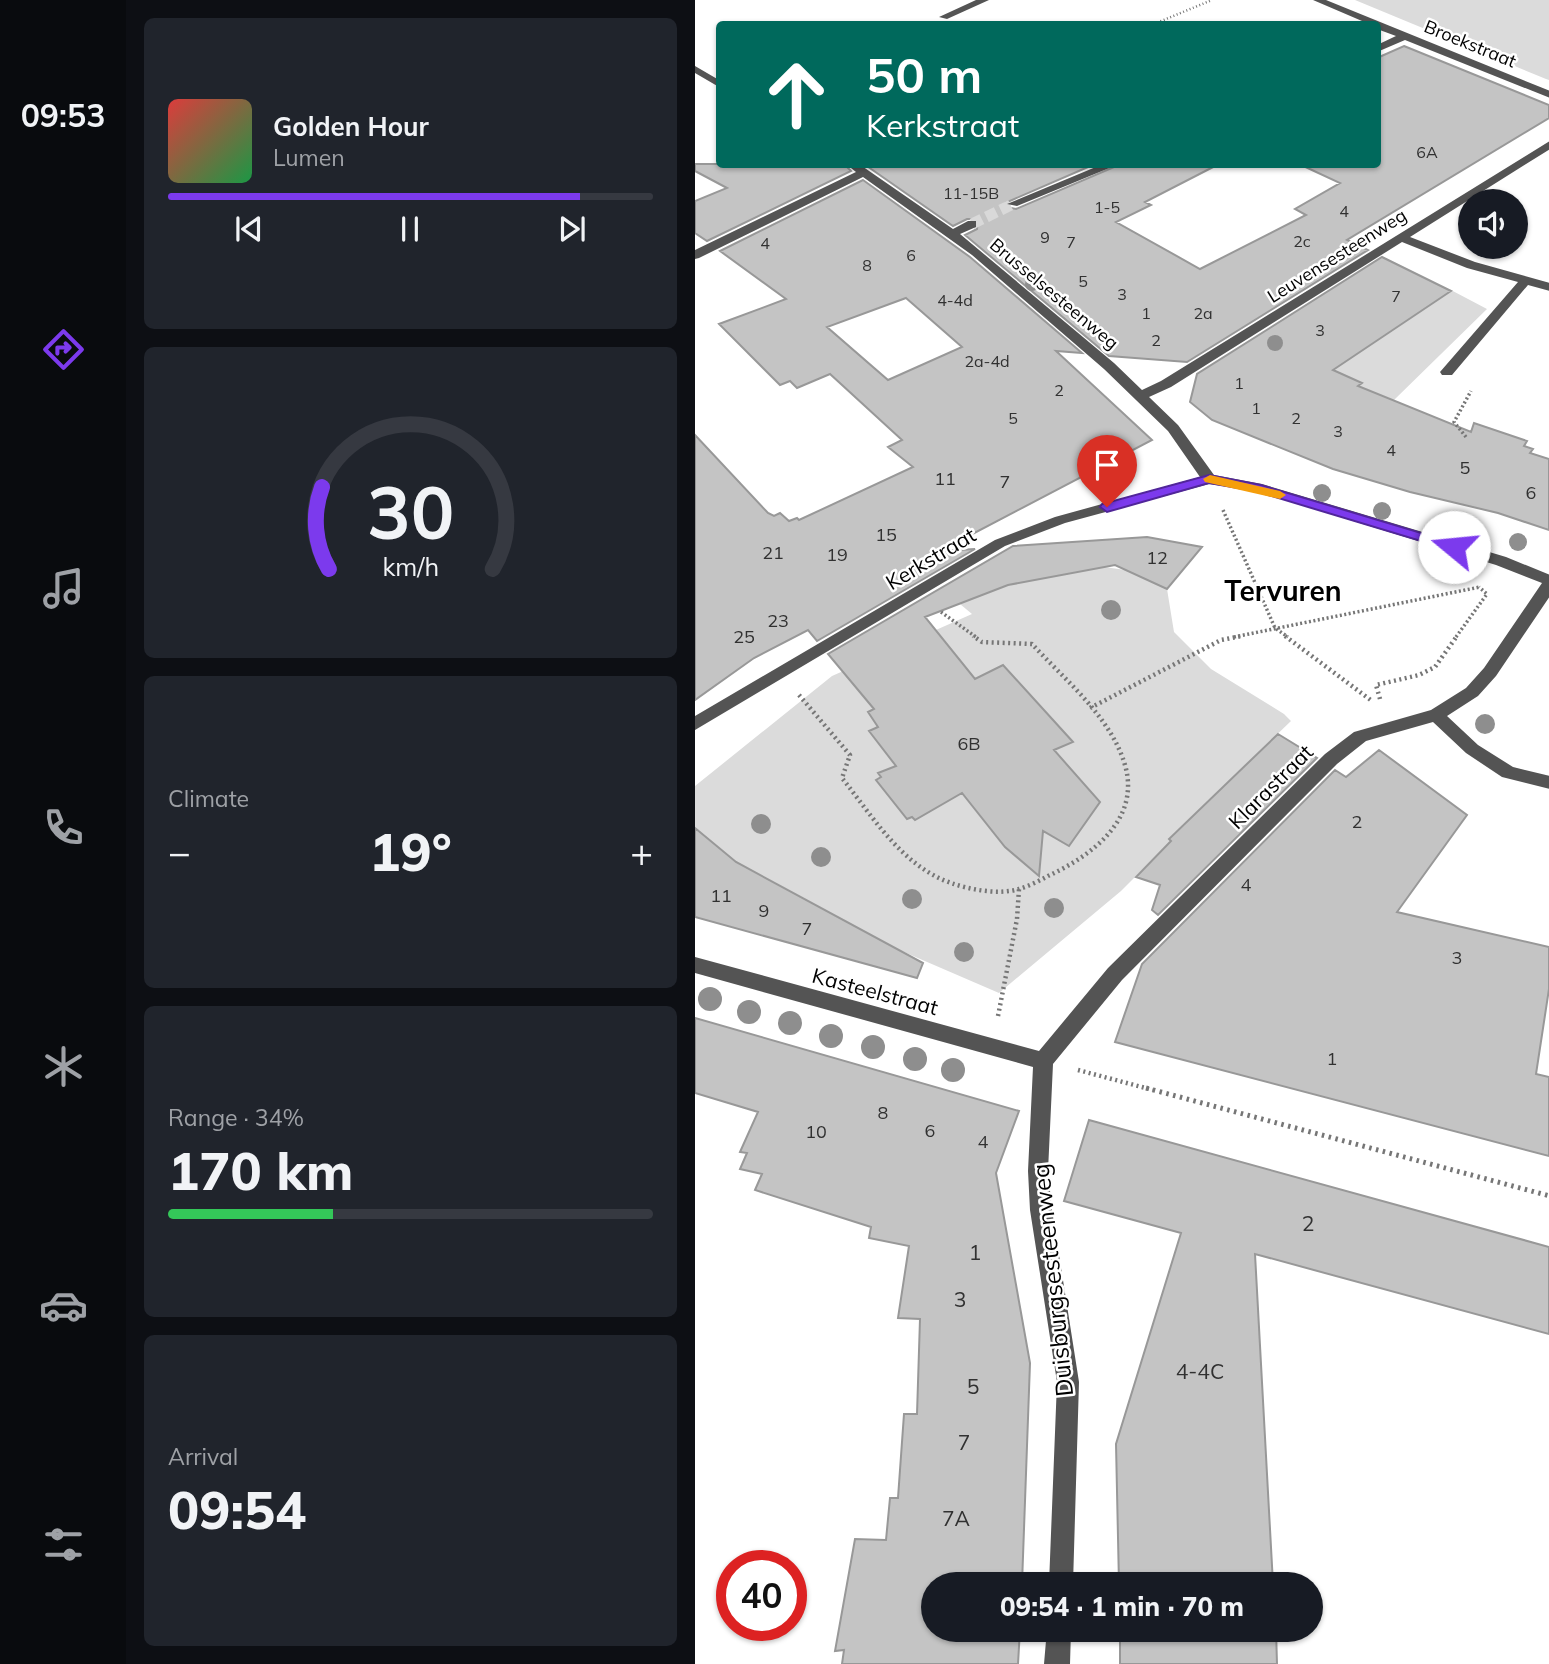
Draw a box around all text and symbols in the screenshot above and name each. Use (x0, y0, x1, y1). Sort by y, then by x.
street label: Broekstraat (1421, 15, 1520, 72)
text: 50 m (866, 44, 982, 105)
icon: ahead (751, 49, 842, 140)
text: 09:53 (21, 95, 105, 135)
text: Kerkstraat (866, 105, 1019, 145)
text: Golden Hour (273, 110, 429, 143)
house number: 6A (1416, 142, 1438, 162)
text: Lumen (273, 143, 345, 172)
house number: 11-15B (943, 183, 999, 203)
map controls (1458, 189, 1528, 259)
button: sound (1458, 189, 1528, 259)
house number: 1-5 (1094, 197, 1120, 217)
house number: 4 (1339, 201, 1349, 221)
street label: Leuvensesteenweg (1263, 204, 1411, 308)
icon: previous (230, 210, 268, 248)
icon: pause (391, 210, 429, 248)
icon: next (553, 210, 591, 248)
house number: 9 (1040, 227, 1050, 247)
house number: 2c (1293, 231, 1311, 251)
house number: 7 (1066, 232, 1076, 252)
house number: 4 (760, 233, 770, 253)
street label: Brusselsesteenweg (985, 233, 1123, 354)
house number: 6 (906, 245, 916, 265)
house number: 8 (862, 255, 872, 275)
house number: 5 (1078, 271, 1088, 291)
house number: 3 (1117, 284, 1127, 304)
house number: 7 (1391, 286, 1401, 306)
house number: 4-4d (937, 290, 973, 310)
house number: 1 (1141, 303, 1151, 323)
house number: 2a (1193, 303, 1213, 323)
house number: 3 (1315, 320, 1325, 340)
icon: directions (39, 325, 88, 374)
house number: 2 (1151, 330, 1161, 350)
house number: 2a-4d (964, 351, 1010, 371)
house number: 1 (1234, 373, 1244, 393)
house number: 2 (1054, 380, 1064, 400)
house number: 1 (1251, 398, 1261, 418)
house number: 5 (1008, 408, 1018, 428)
house number: 2 (1291, 408, 1301, 428)
house number: 3 (1333, 421, 1343, 441)
pin (1077, 435, 1137, 507)
house number: 4 (1386, 440, 1396, 460)
icon: arrive (1088, 446, 1126, 484)
house number: 5 (1460, 456, 1471, 479)
text: 30 (367, 466, 454, 557)
house number: 11 (934, 467, 956, 490)
house number: 7 (1000, 470, 1010, 493)
house number: 6 (1526, 481, 1536, 504)
position arrow (1417, 510, 1491, 584)
street label: Kerkstraat (881, 521, 980, 595)
house number: 15 (875, 523, 897, 546)
house number: 21 (762, 541, 784, 564)
house number: 19 (826, 543, 848, 566)
house number: 12 (1146, 546, 1168, 569)
text: km/h (382, 551, 439, 582)
icon: music (39, 564, 88, 613)
district label: Tervuren (1224, 573, 1342, 608)
house number: 23 (767, 609, 789, 632)
house number: 25 (733, 625, 755, 648)
house number: 6B (957, 732, 981, 755)
street label: Klarastraat (1223, 739, 1318, 834)
text: Climate (168, 784, 249, 813)
icon: phone (39, 803, 88, 852)
house number: 2 (1352, 810, 1362, 833)
text: 19° (369, 819, 452, 884)
text: − (168, 828, 191, 876)
text: + (630, 828, 653, 876)
house number: 4 (1241, 873, 1252, 896)
house number: 11 (710, 884, 732, 907)
house number: 9 (759, 899, 769, 922)
house number: 7 (802, 917, 812, 940)
house number: 3 (1452, 946, 1462, 969)
street label: Kasteelstraat (810, 962, 941, 1020)
icon: climate (39, 1042, 88, 1091)
house number: 1 (1327, 1047, 1337, 1070)
house number: 8 (878, 1101, 888, 1124)
text: Range · 34% (168, 1103, 304, 1132)
house number: 6 (925, 1119, 935, 1142)
house number: 10 (805, 1120, 827, 1143)
house number: 4 (978, 1130, 989, 1153)
text: 170 km (168, 1138, 353, 1203)
street label: Duisburgsesteenweg (1025, 1162, 1079, 1398)
house number: 2 (1302, 1210, 1314, 1236)
house number: 1 (969, 1239, 981, 1265)
icon: car (39, 1281, 88, 1330)
house number: 3 (954, 1286, 966, 1312)
house number: 4-4C (1176, 1358, 1224, 1384)
house number: 5 (967, 1373, 979, 1399)
house number: 7 (958, 1429, 970, 1455)
text: Arrival (168, 1442, 238, 1471)
text: 09:54 (168, 1477, 306, 1542)
house number: 7A (942, 1505, 971, 1531)
icon: filters (39, 1520, 88, 1569)
speed limit sign: 40 (716, 1550, 807, 1641)
text: 09:54 · 1 min · 70 m (1000, 1590, 1244, 1623)

